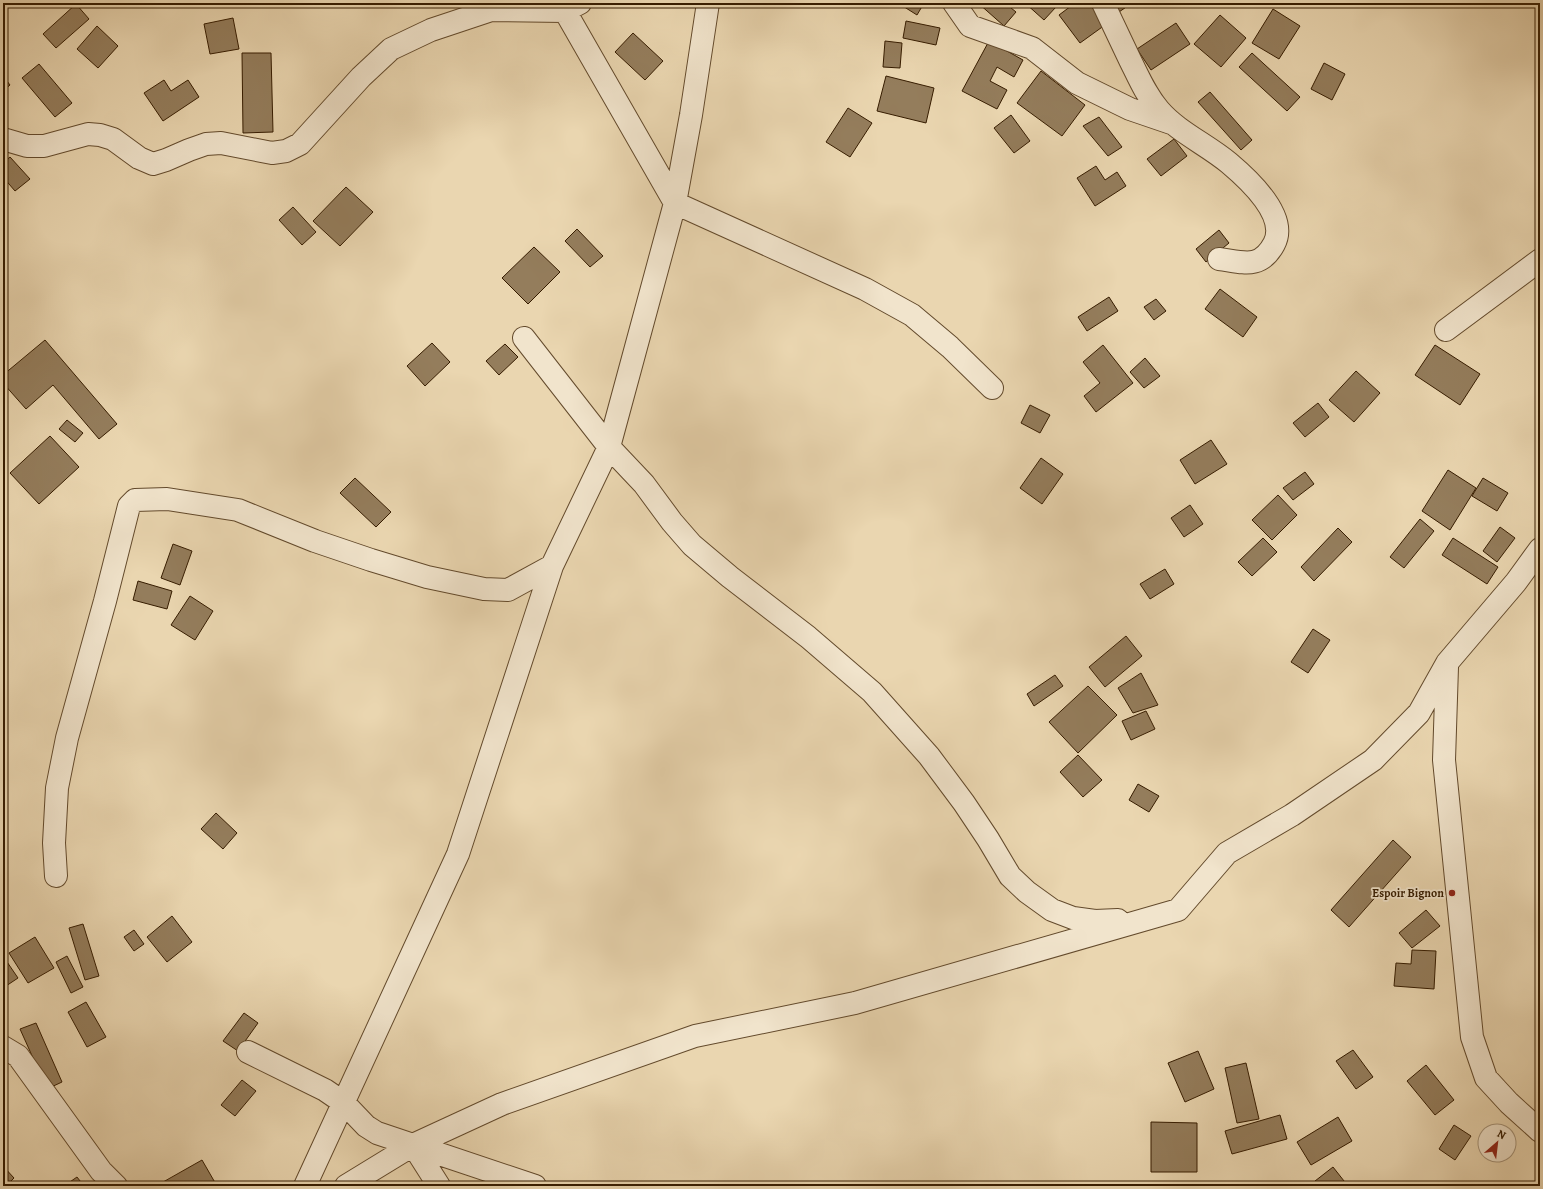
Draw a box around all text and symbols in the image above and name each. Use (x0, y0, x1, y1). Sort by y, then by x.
place label: Espoir Bignon (1372, 885, 1444, 901)
marker: Espoir Bignon (1447, 888, 1457, 898)
north arrow (1477, 1123, 1517, 1163)
text: N (1494, 1126, 1509, 1143)

